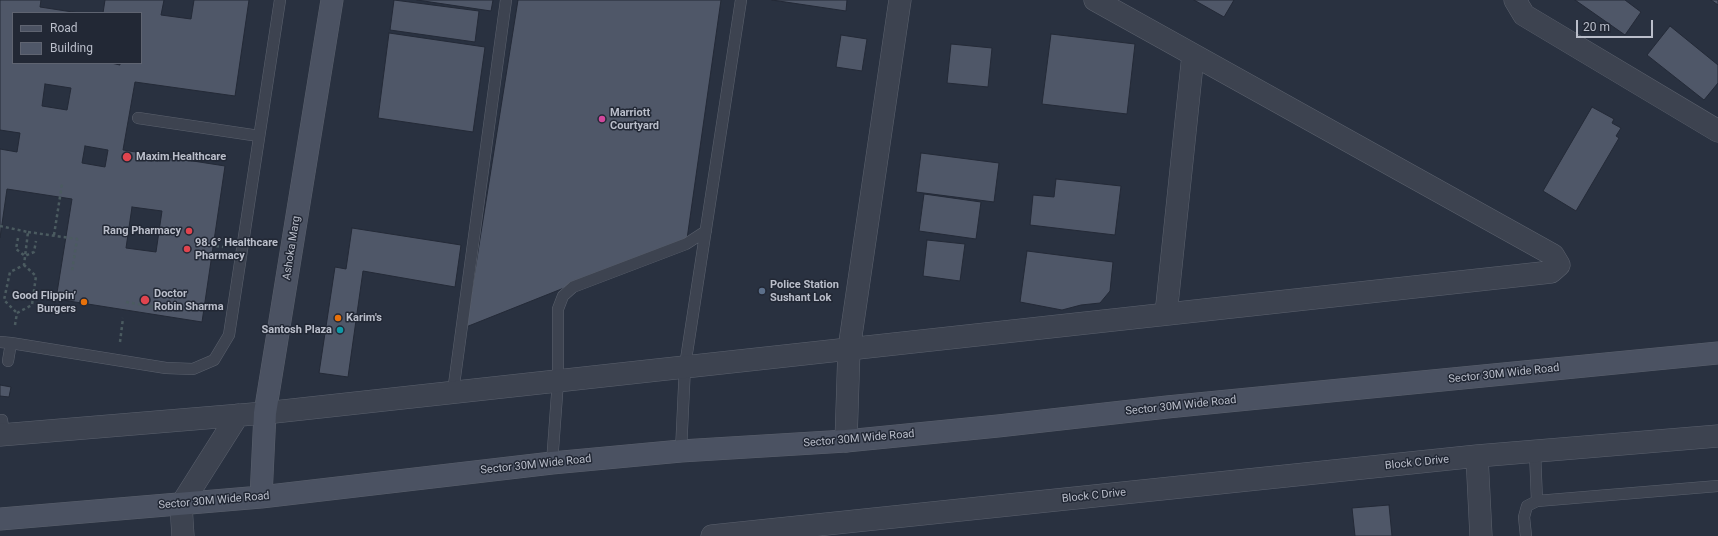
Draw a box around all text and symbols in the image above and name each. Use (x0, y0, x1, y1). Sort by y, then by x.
legend (12, 12, 142, 64)
scale bar (1578, 12, 1655, 38)
text: 20 m (1583, 20, 1610, 34)
text: Road (50, 21, 78, 35)
text: Building (50, 41, 93, 55)
place label: Marriott Courtyard (610, 106, 659, 132)
marker: Marriott Courtyard (597, 114, 607, 124)
place label: Maxim Healthcare (136, 150, 226, 164)
marker: Maxim Healthcare (121, 151, 133, 163)
street label: Ashoka Marg (280, 215, 304, 281)
place label: Rang Pharmacy (103, 224, 181, 238)
marker: Rang Pharmacy (184, 226, 194, 236)
place label: 98.6° Healthcare Pharmacy (195, 236, 278, 262)
marker: 98.6° Healthcare Pharmacy (182, 244, 192, 254)
place label: Police Station Sushant Lok (770, 278, 839, 304)
marker: Police Station Sushant Lok (757, 286, 767, 296)
place label: Doctor Robin Sharma (154, 287, 224, 313)
place label: Good Flippin’ Burgers (12, 289, 76, 315)
marker: Doctor Robin Sharma (139, 294, 151, 306)
marker: Good Flippin’ Burgers (79, 297, 89, 307)
place label: Karim's (346, 311, 382, 325)
marker: Karim's (333, 313, 343, 323)
place label: Santosh Plaza (261, 323, 332, 337)
marker: Santosh Plaza (335, 325, 345, 335)
street label: Sector 30M Wide Road (1448, 362, 1560, 386)
street label: Sector 30M Wide Road (1125, 394, 1237, 418)
street label: Sector 30M Wide Road (803, 428, 915, 450)
street label: Sector 30M Wide Road (480, 453, 592, 477)
street label: Block C Drive (1384, 453, 1450, 473)
street label: Block C Drive (1061, 486, 1127, 506)
street label: Sector 30M Wide Road (158, 490, 270, 512)

